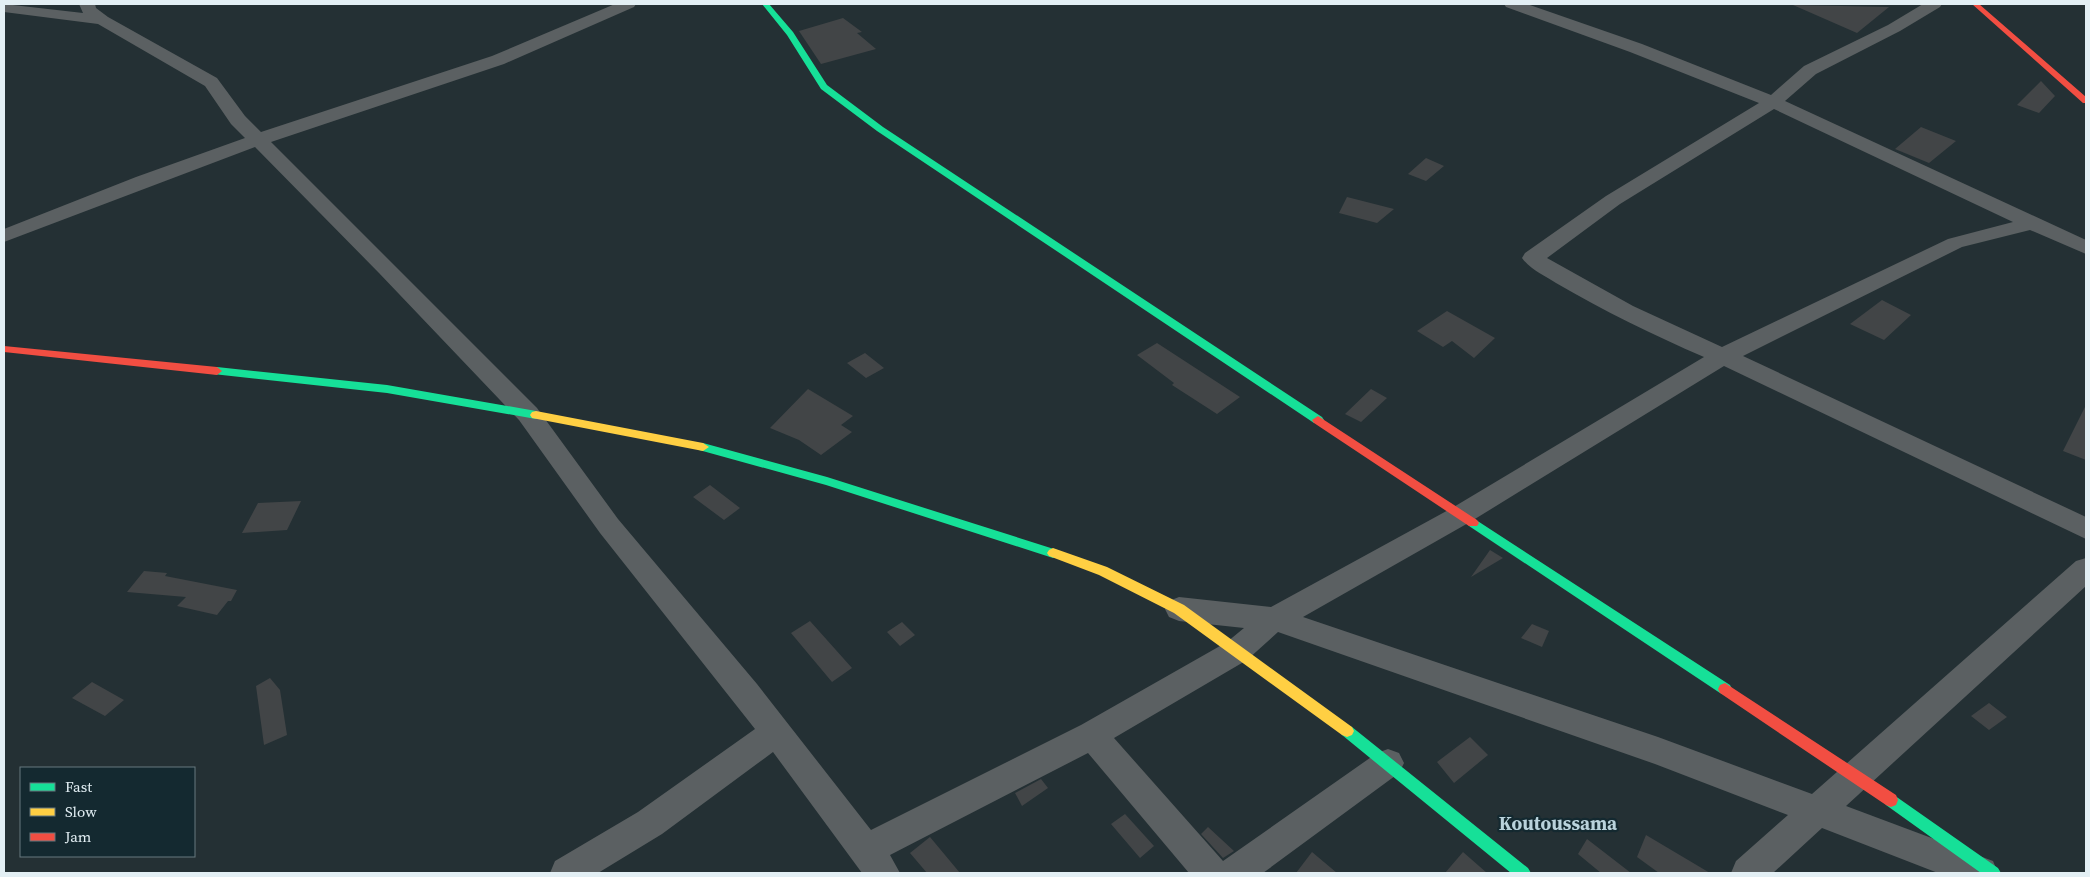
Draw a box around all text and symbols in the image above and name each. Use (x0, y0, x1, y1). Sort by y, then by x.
legend (20, 767, 195, 857)
text: Fast (65, 776, 92, 797)
text: Slow (65, 801, 97, 822)
district label: Koutoussama (1499, 810, 1618, 836)
text: Jam (64, 826, 92, 847)

